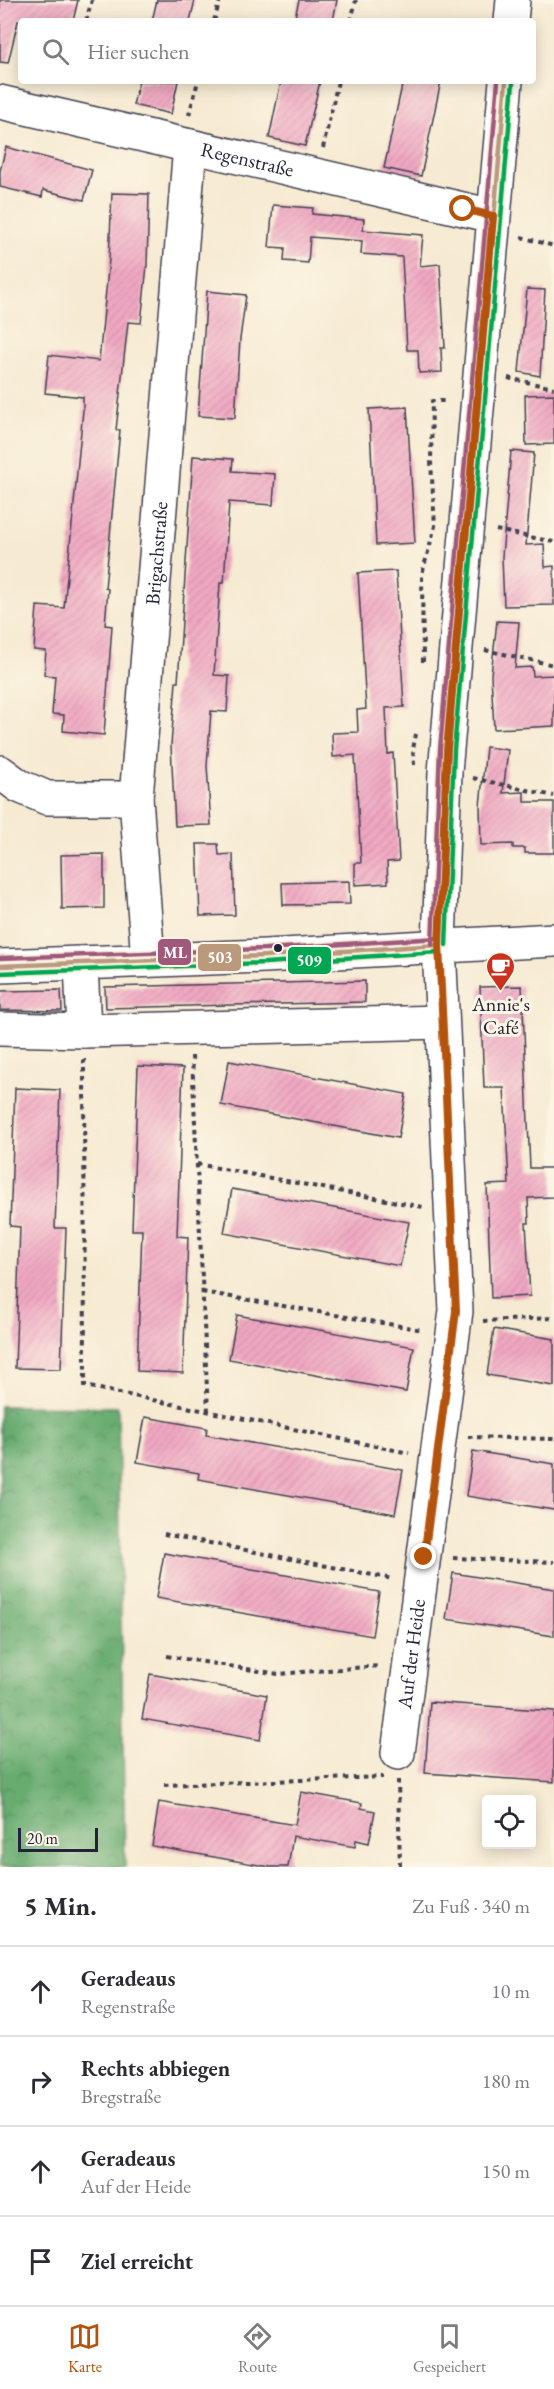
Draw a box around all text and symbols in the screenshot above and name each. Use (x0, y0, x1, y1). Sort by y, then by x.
search box (18, 18, 536, 84)
icon: search (39, 35, 72, 68)
text: Hier suchen (87, 37, 190, 66)
street label: Regenstraße (199, 136, 297, 183)
route start (449, 195, 475, 221)
street label: Brigachstraße (139, 500, 174, 606)
line badge: ML (157, 938, 192, 966)
text: ML (163, 942, 188, 963)
unlabelled marker (272, 942, 284, 954)
line badge: 503 (197, 943, 242, 972)
line badge: 509 (287, 946, 332, 975)
text: 503 (207, 947, 233, 968)
text: 509 (296, 950, 322, 971)
cafe icon: Annie's Café (485, 950, 517, 992)
place label: Annie's Café (471, 991, 530, 1040)
route end (410, 1543, 436, 1569)
street label: Auf der Heide (391, 1597, 431, 1711)
map controls (482, 1795, 536, 1849)
button: locate (482, 1795, 536, 1849)
scale bar (18, 1825, 98, 1852)
text: 20 m (27, 1828, 58, 1849)
text: 5 Min. (24, 1889, 97, 1923)
text: Zu Fuß · 340 m (412, 1893, 530, 1919)
text: Geradeaus (81, 1964, 175, 1993)
icon: ahead (24, 1975, 57, 2008)
text: 10 m (491, 1978, 530, 2004)
text: Regenstraße (81, 1993, 175, 2019)
text: Rechts abbiegen (81, 2054, 230, 2083)
icon: right (24, 2065, 57, 2098)
text: 180 m (482, 2068, 530, 2094)
text: Bregstraße (81, 2083, 161, 2109)
text: Geradeaus (81, 2144, 175, 2173)
icon: ahead (24, 2155, 57, 2188)
text: 150 m (482, 2158, 530, 2184)
text: Auf der Heide (81, 2173, 191, 2199)
icon: arrive (24, 2245, 57, 2278)
text: Ziel erreicht (81, 2247, 193, 2276)
tab: Karte (68, 2320, 102, 2377)
tab: Route (238, 2320, 277, 2377)
tab: Gespeichert (413, 2320, 486, 2377)

